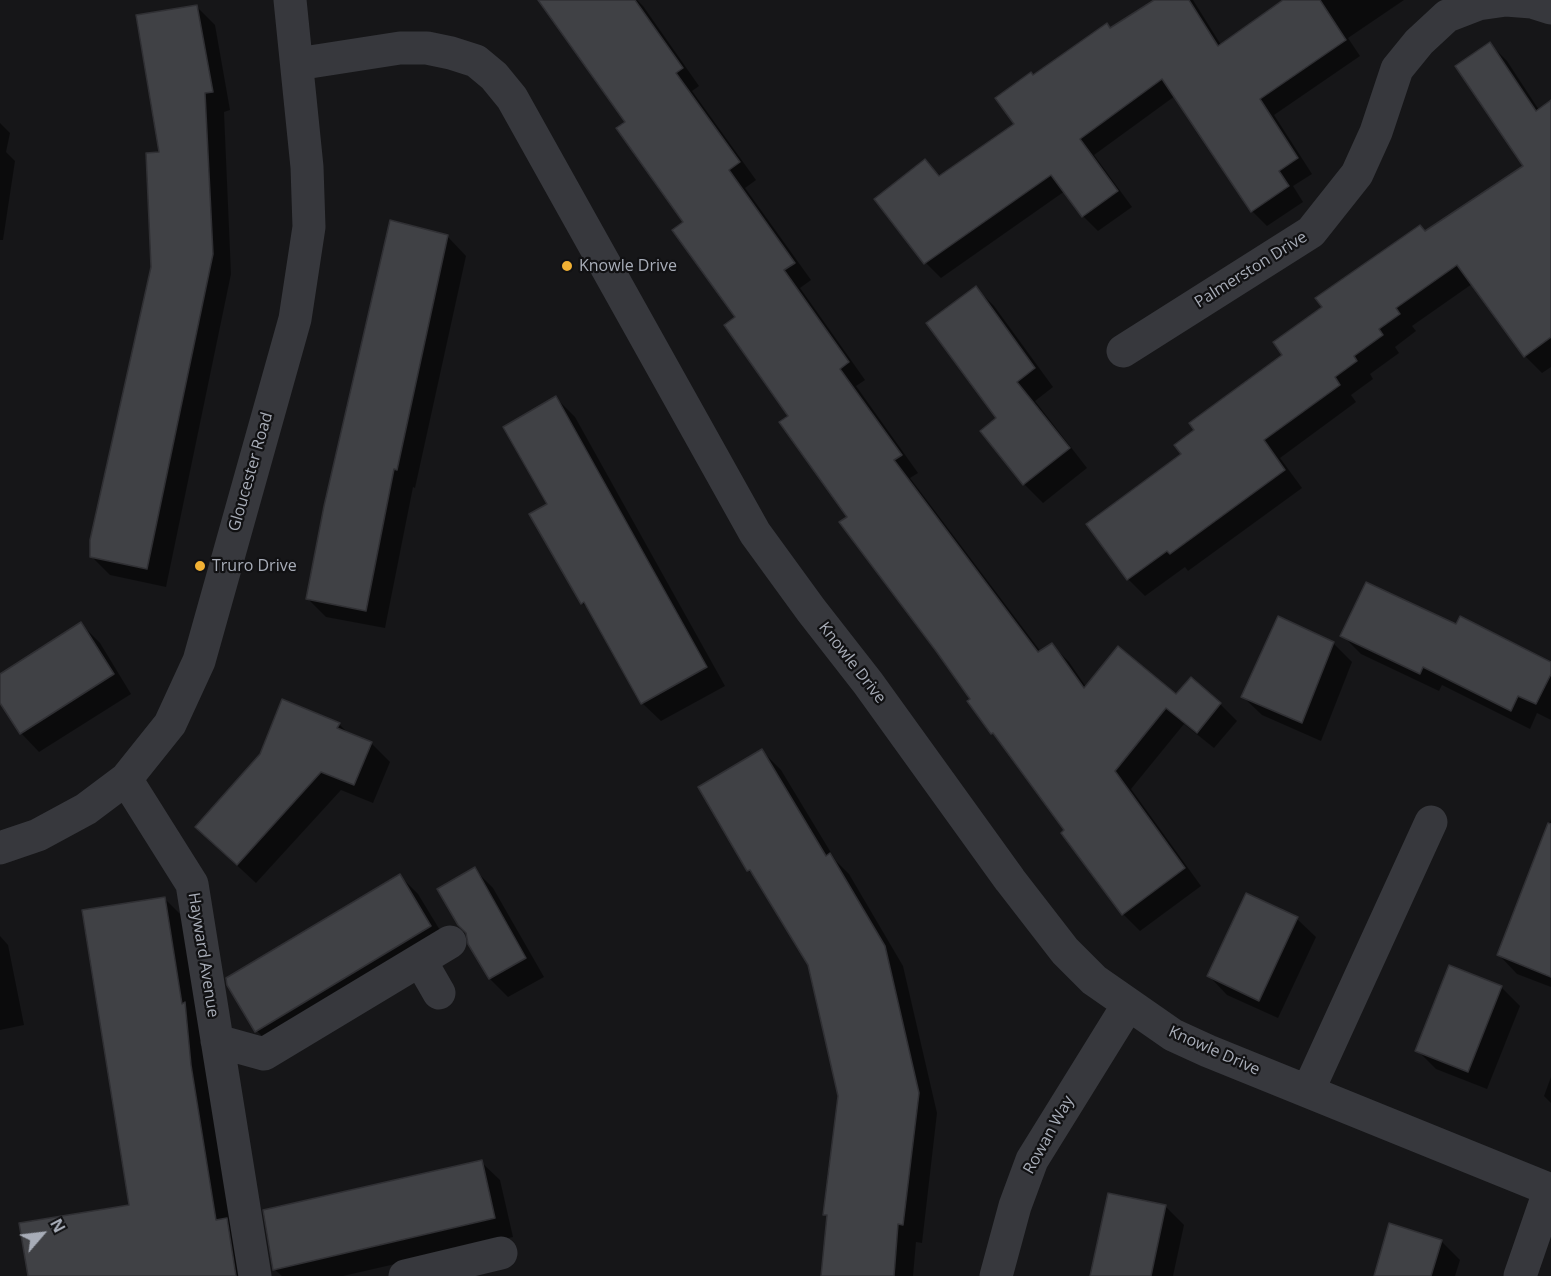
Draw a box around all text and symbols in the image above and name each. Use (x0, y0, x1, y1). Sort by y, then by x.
street label: Palmerston Drive (1191, 228, 1311, 312)
place label: Knowle Drive (579, 256, 677, 276)
marker: Knowle Drive (560, 259, 574, 273)
street label: Gloucester Road (225, 410, 277, 534)
place label: Truro Drive (212, 556, 297, 576)
marker: Truro Drive (193, 559, 207, 573)
street label: Knowle Drive (814, 618, 890, 708)
street label: Hayward Avenue (184, 891, 222, 1019)
street label: Knowle Drive (1165, 1022, 1263, 1080)
street label: Rowan Way (1020, 1093, 1078, 1177)
north arrow (12, 1204, 72, 1264)
text: N (45, 1215, 71, 1236)

